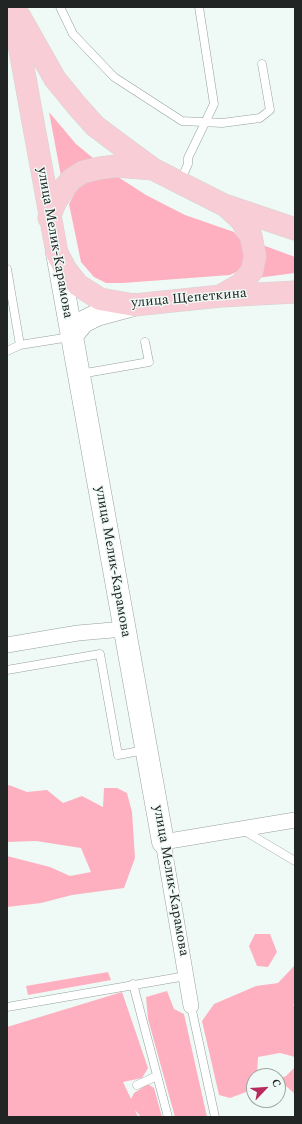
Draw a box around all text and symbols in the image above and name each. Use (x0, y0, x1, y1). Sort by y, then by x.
street label: улица Мелик-Карамова (32, 166, 76, 320)
street label: улица Щепеткина (130, 286, 248, 312)
street label: улица Мелик-Карамова (90, 485, 134, 639)
street label: улица Мелик-Карамова (148, 804, 192, 958)
north arrow (246, 1068, 286, 1108)
text: С (267, 1076, 286, 1090)

